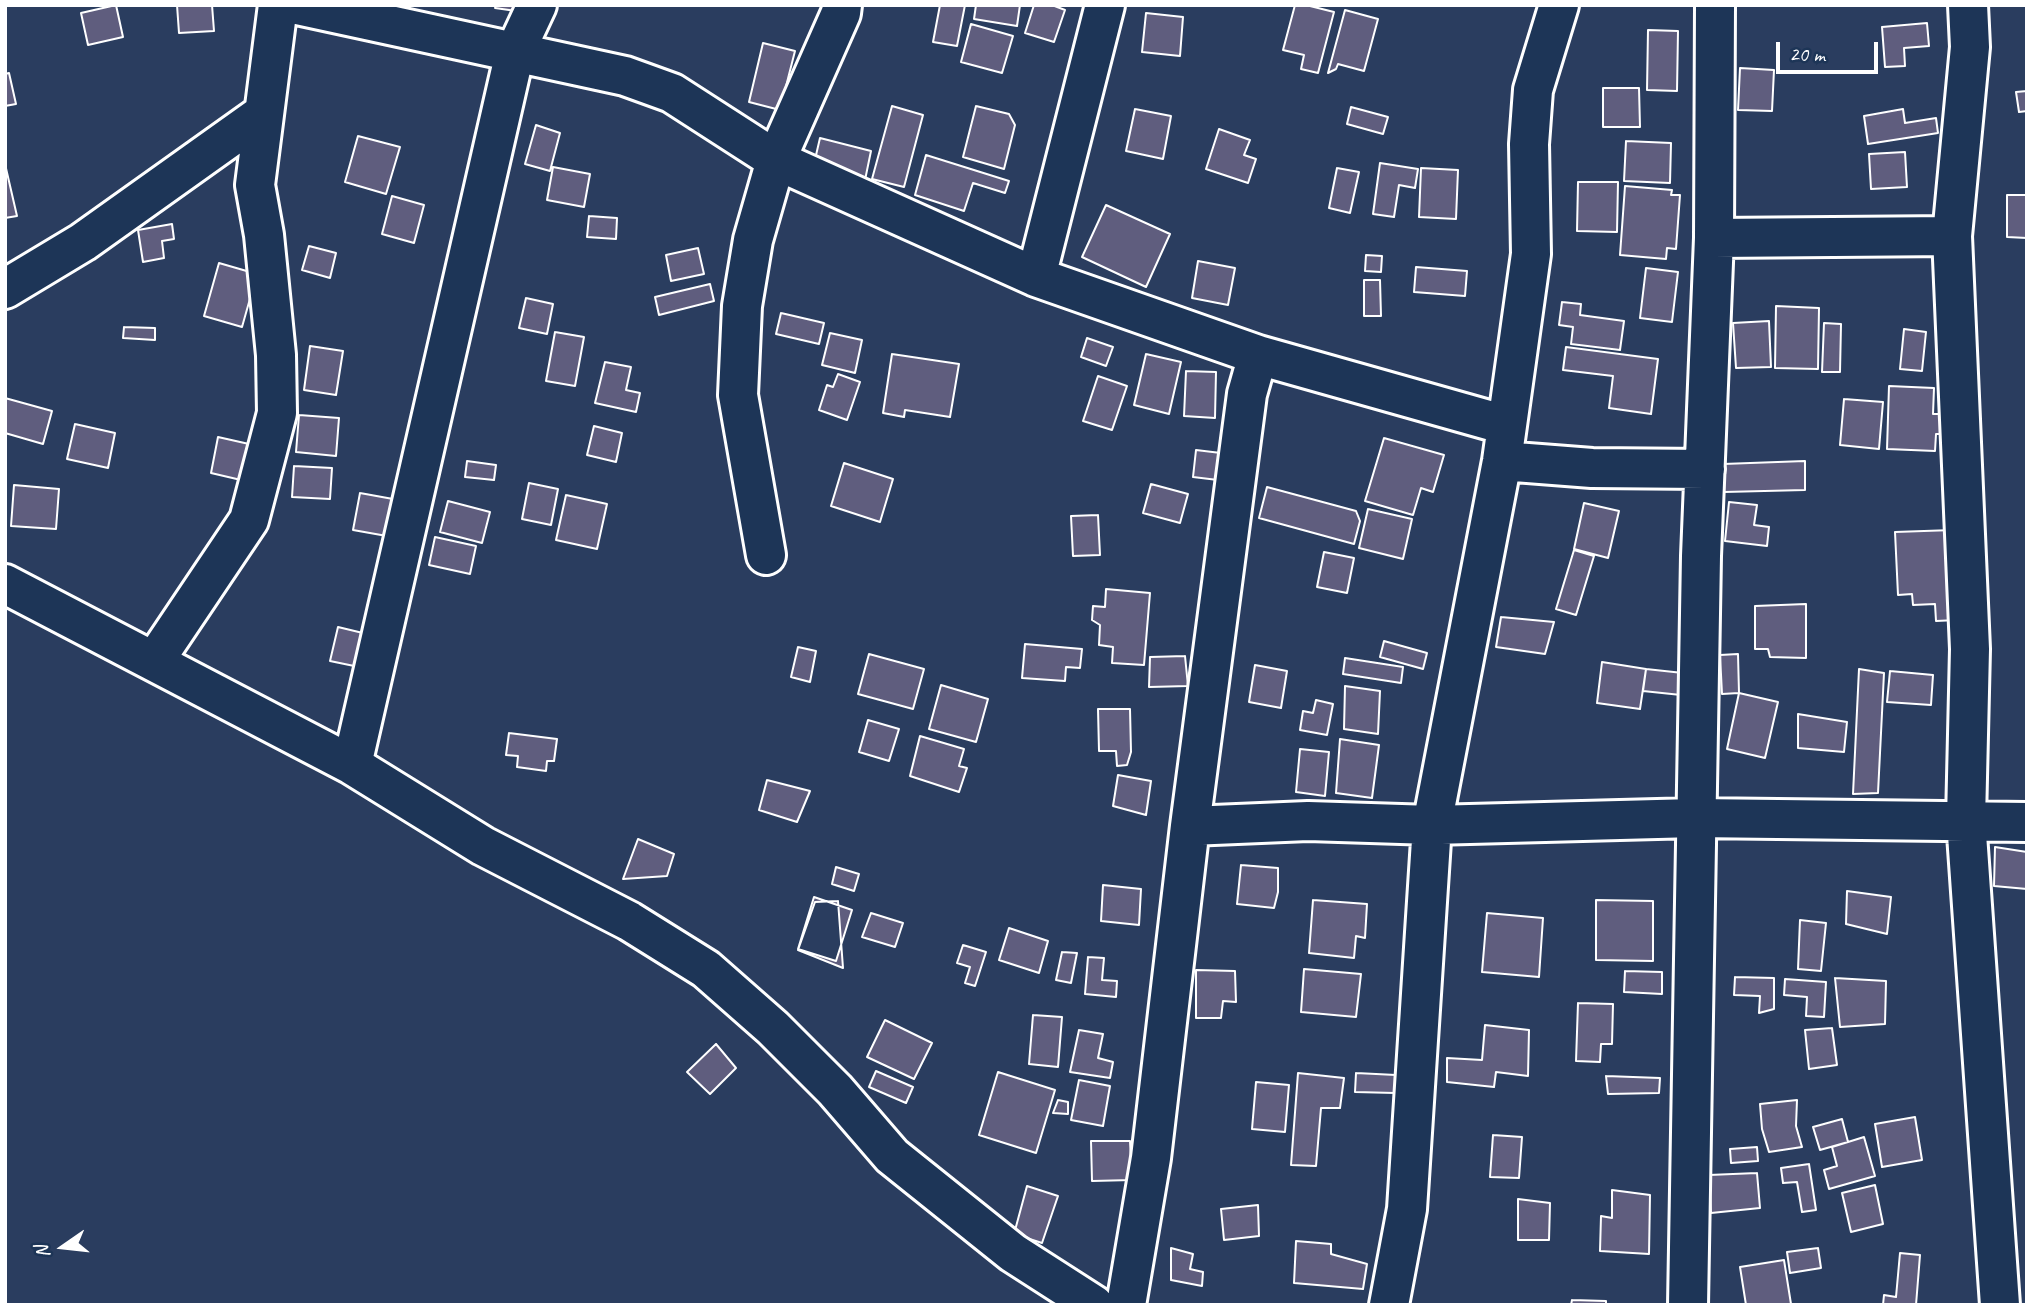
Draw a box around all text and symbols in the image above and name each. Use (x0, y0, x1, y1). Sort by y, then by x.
scale bar (1780, 28, 1882, 72)
text: 20 m (1789, 41, 1825, 67)
north arrow (28, 1212, 98, 1282)
text: N (30, 1243, 56, 1261)

